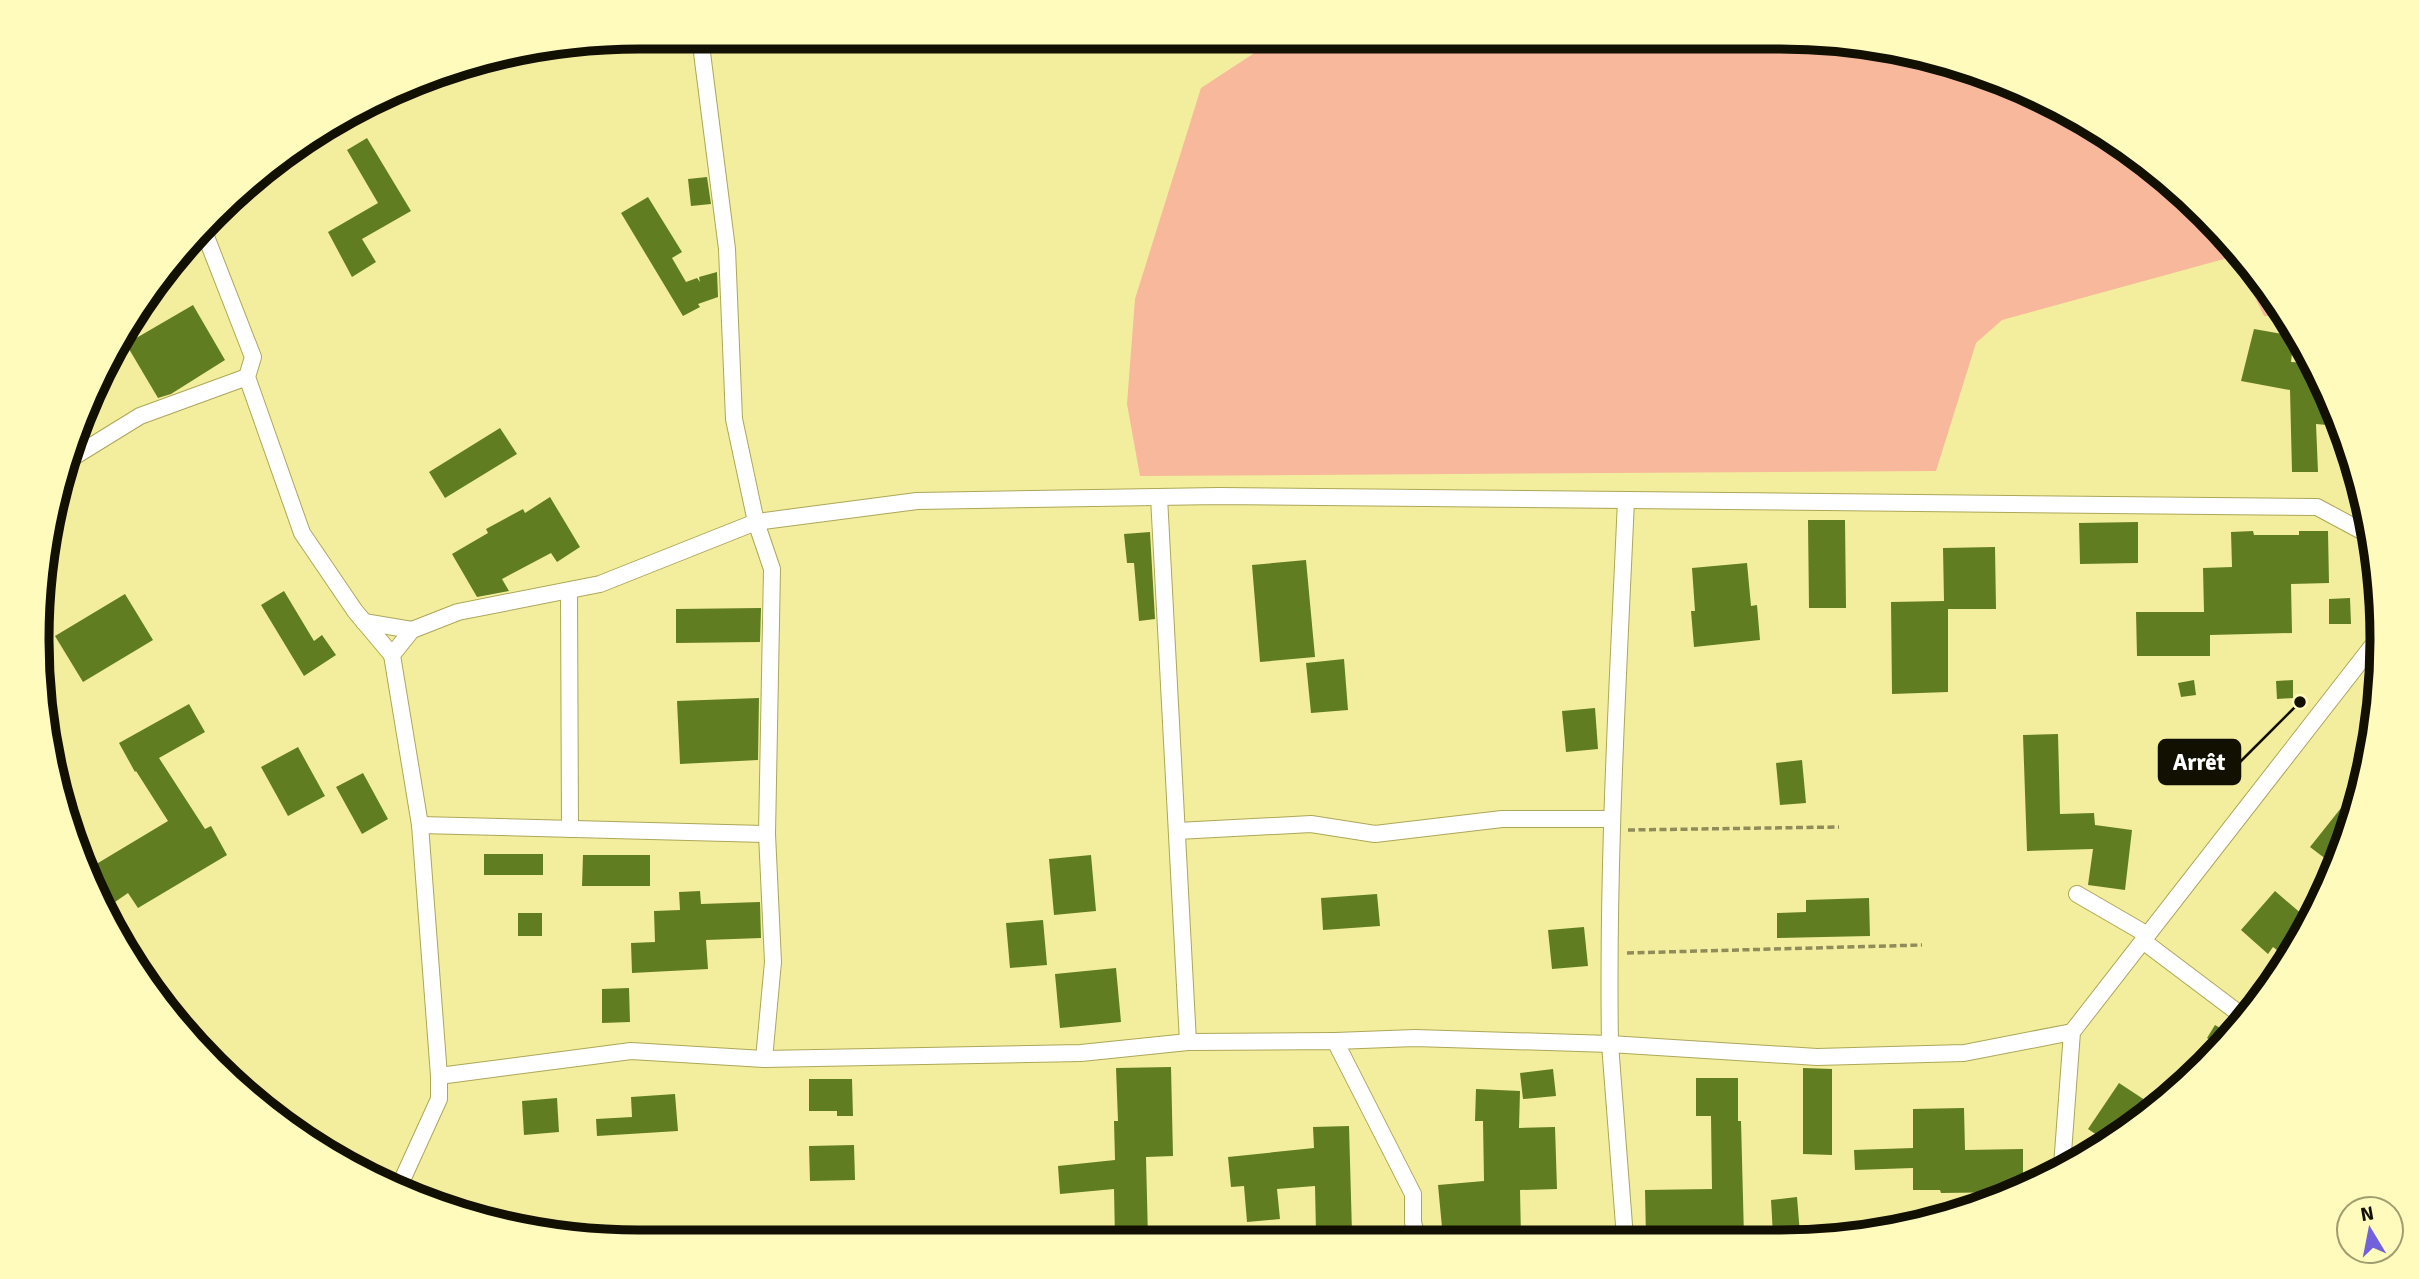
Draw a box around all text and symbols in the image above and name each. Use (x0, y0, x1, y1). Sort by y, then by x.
callout: Arrêt (2159, 740, 2240, 784)
text: Arrêt (2173, 748, 2226, 777)
north arrow (2335, 1195, 2405, 1265)
text: N (2359, 1201, 2376, 1227)

